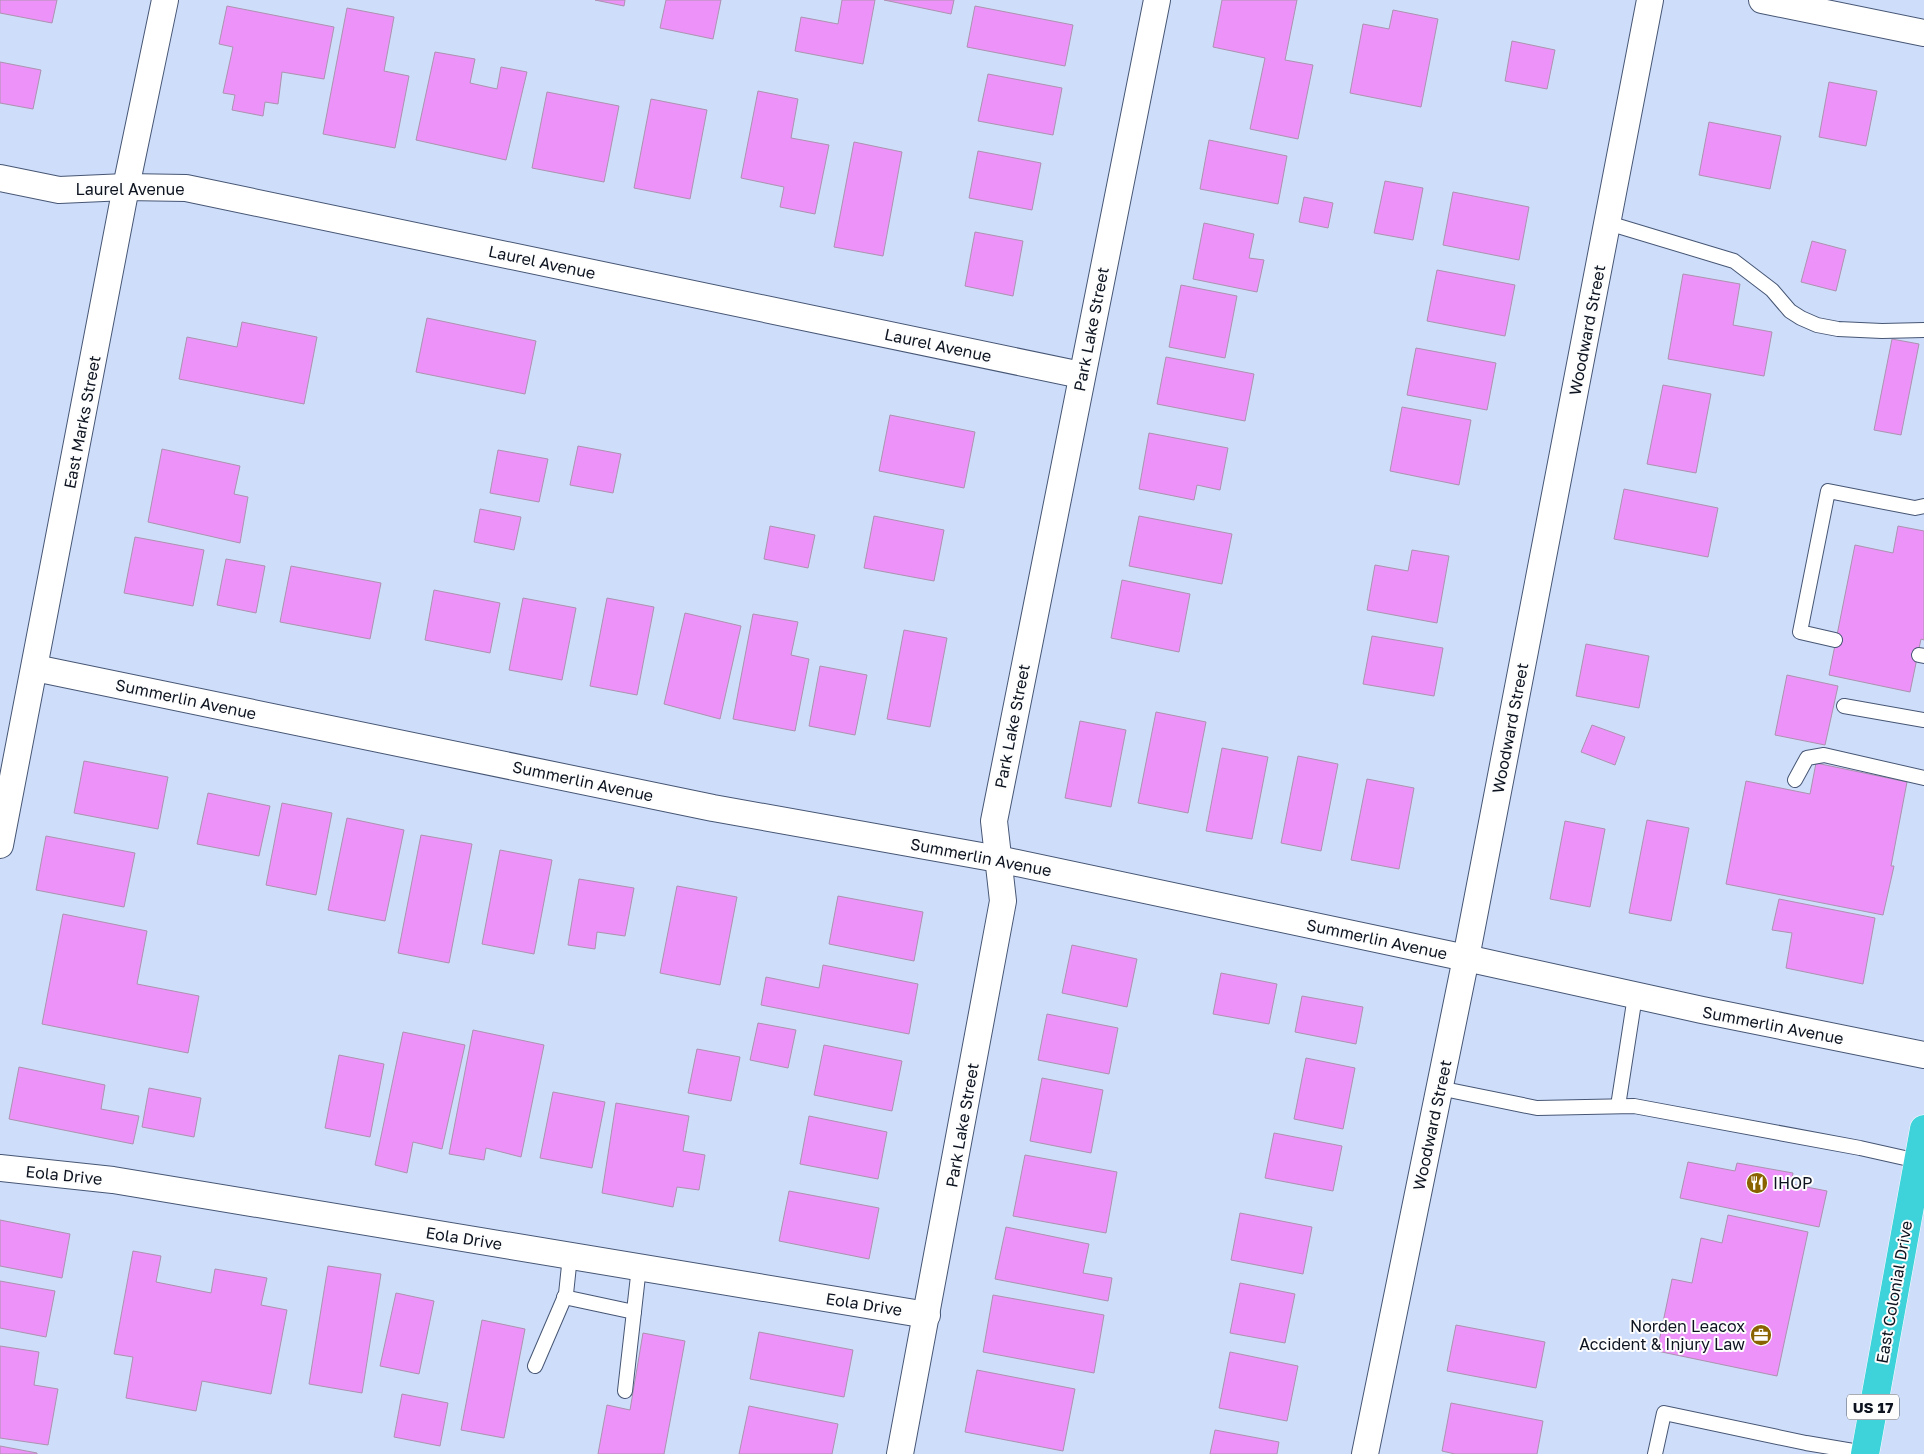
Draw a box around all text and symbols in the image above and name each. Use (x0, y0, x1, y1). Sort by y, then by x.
street label: Laurel Avenue (76, 179, 184, 199)
street label: Laurel Avenue (487, 241, 597, 283)
street label: Woodward Street (1565, 263, 1609, 397)
street label: Park Lake Street (1069, 265, 1113, 393)
street label: Laurel Avenue (883, 324, 993, 366)
street label: East Marks Street (59, 354, 105, 490)
street label: Woodward Street (1488, 661, 1532, 795)
street label: Park Lake Street (990, 662, 1034, 790)
street label: Summerlin Avenue (114, 674, 258, 724)
street label: Summerlin Avenue (511, 756, 655, 806)
street label: Summerlin Avenue (909, 833, 1053, 881)
street label: Summerlin Avenue (1305, 914, 1449, 964)
street label: Summerlin Avenue (1701, 1001, 1845, 1049)
street label: Woodward Street (1408, 1058, 1456, 1192)
street label: Park Lake Street (941, 1061, 983, 1189)
street label: Eola Drive (25, 1161, 103, 1189)
restaurant icon: IHOP (1745, 1171, 1769, 1195)
place label: IHOP (1773, 1173, 1813, 1193)
street label: East Colonial Drive (1872, 1219, 1916, 1365)
street label: Eola Drive (424, 1222, 504, 1254)
street label: Eola Drive (824, 1288, 904, 1320)
place label: Norden Leacox Accident & Injury Law (1579, 1316, 1745, 1354)
office icon: Norden Leacox Accident & Injury Law (1749, 1323, 1773, 1347)
road number: US 17 (1847, 1394, 1899, 1420)

